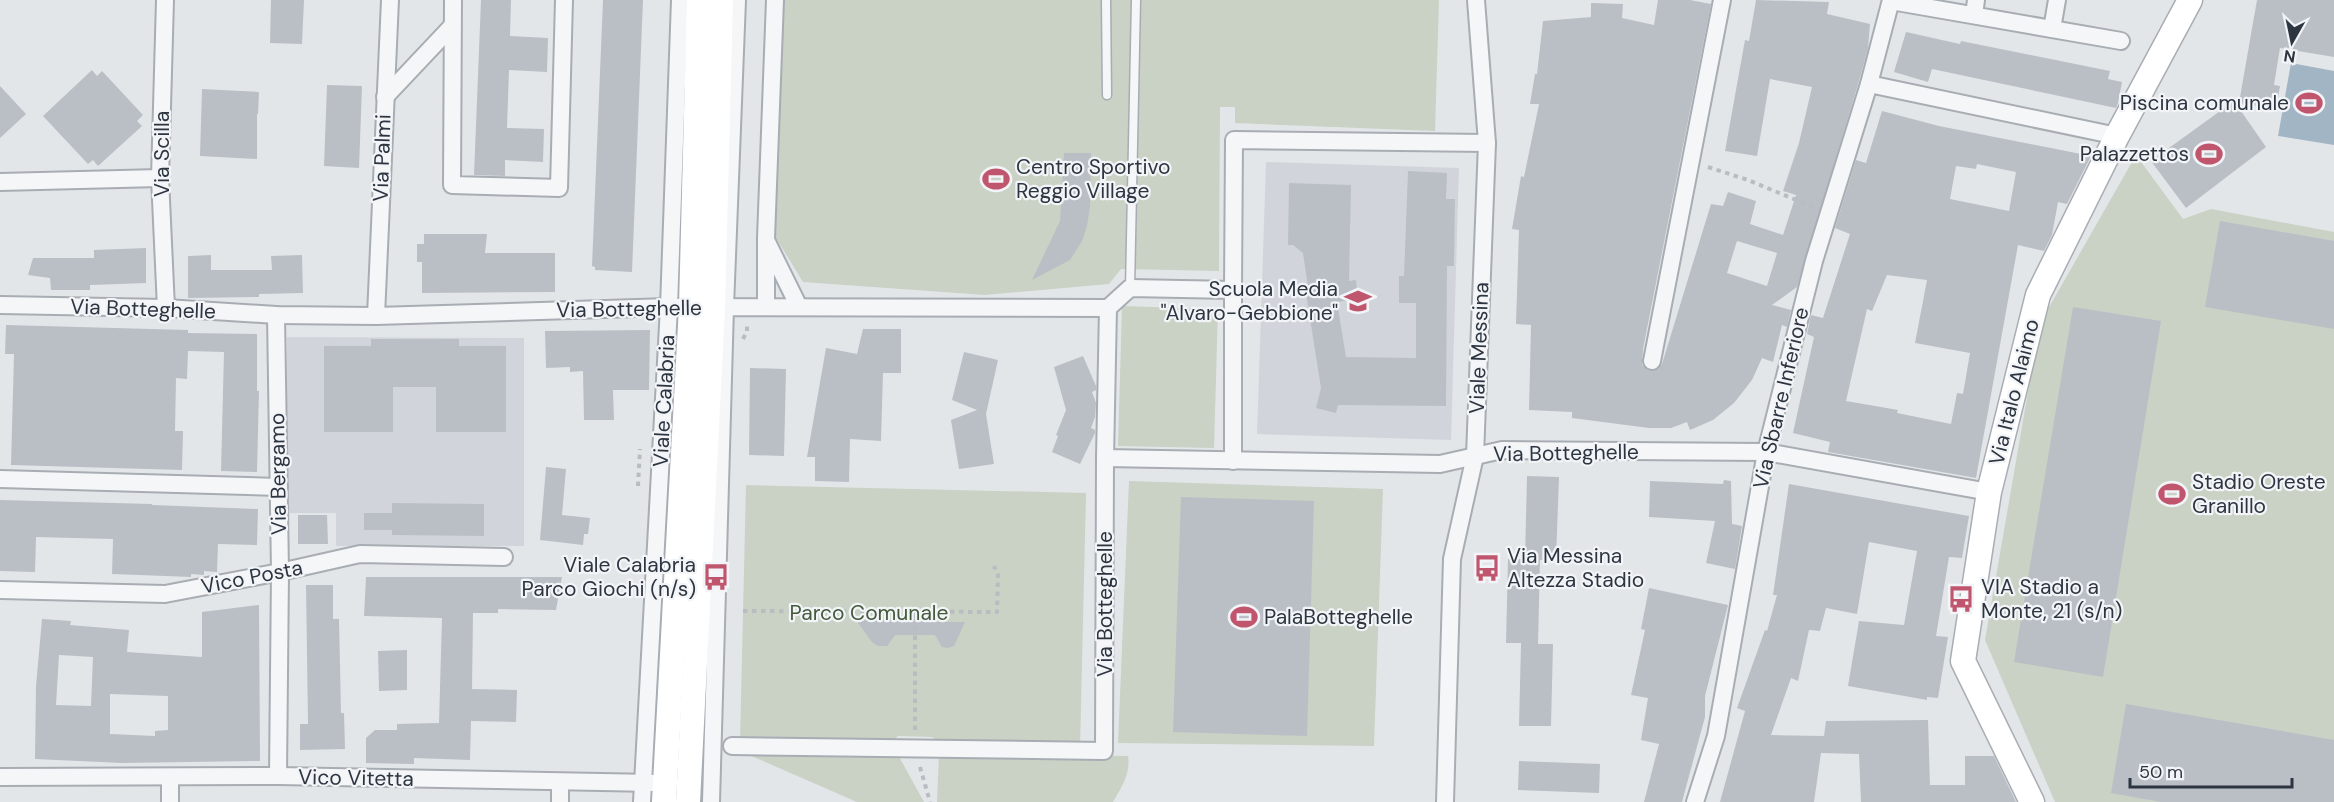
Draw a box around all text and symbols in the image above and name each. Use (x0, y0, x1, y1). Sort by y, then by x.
north arrow (2262, 12, 2322, 72)
text: N (2282, 45, 2297, 68)
sports icon: Piscina comunale (2294, 88, 2324, 118)
place label: Piscina comunale (2120, 89, 2289, 117)
street label: Via Scilla (148, 111, 176, 197)
street label: Via Palmi (366, 114, 398, 202)
sports icon: Palazzettos (2194, 139, 2224, 169)
place label: Palazzettos (2080, 140, 2189, 168)
place label: Centro Sportivo Reggio Village (1016, 153, 1171, 205)
sports icon: Centro Sportivo Reggio Village (981, 164, 1011, 194)
place label: Scuola Media "Alvaro-Gebbione" (1161, 275, 1338, 327)
street label: Viale Messina (1463, 282, 1495, 414)
school or university icon: Scuola Media "Alvaro-Gebbione" (1343, 286, 1373, 316)
street label: Via Botteghelle (70, 292, 216, 326)
street label: Via Botteghelle (556, 294, 702, 324)
street label: Via Sbarre Inferiore (1746, 304, 1816, 492)
street label: Via Italo Alaimo (1982, 316, 2046, 468)
street label: Viale Calabria (647, 334, 681, 468)
street label: Via Bergamo (263, 413, 293, 535)
street label: Via Botteghelle (1493, 438, 1639, 468)
place label: Stadio Oreste Granillo (2192, 468, 2326, 520)
sports icon: Stadio Oreste Granillo (2157, 479, 2187, 509)
street label: Via Botteghelle (1091, 531, 1119, 677)
place label: Via Messina Altezza Stadio (1507, 542, 1644, 594)
place label: Viale Calabria Parco Giochi (n/s) (522, 551, 696, 603)
street label: Vico Posta (199, 553, 305, 601)
bus stop icon: Via Messina Altezza Stadio (1472, 553, 1502, 583)
bus stop icon: Viale Calabria Parco Giochi (n/s) (701, 562, 731, 592)
place label: VIA Stadio a Monte, 21 (s/n) (1981, 573, 2122, 625)
bus stop icon: VIA Stadio a Monte, 21 (s/n) (1946, 584, 1976, 614)
park label: Parco Comunale (790, 599, 949, 627)
sports icon: PalaBotteghelle (1229, 602, 1259, 632)
place label: PalaBotteghelle (1264, 603, 1413, 631)
scale bar (2130, 751, 2292, 789)
text: 50 m (2139, 760, 2183, 784)
street label: Vico Vitetta (298, 763, 414, 793)

